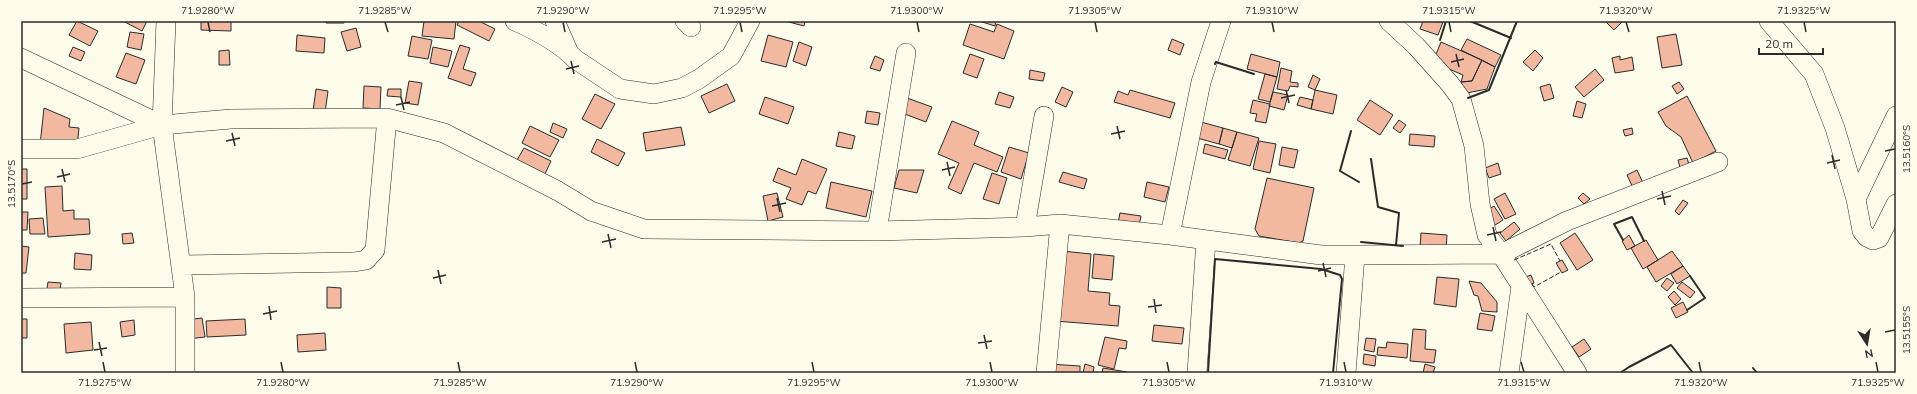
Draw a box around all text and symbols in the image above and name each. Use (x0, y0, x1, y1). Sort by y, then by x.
text: 71.9280°W (181, 4, 235, 17)
text: 71.9285°W (358, 4, 412, 17)
text: 71.9290°W (536, 4, 590, 17)
text: 71.9295°W (713, 4, 767, 17)
text: 71.9300°W (890, 4, 944, 17)
text: 71.9305°W (1068, 4, 1122, 17)
text: 71.9310°W (1245, 4, 1299, 17)
text: 71.9315°W (1422, 4, 1476, 17)
text: 71.9320°W (1599, 4, 1653, 17)
text: 71.9325°W (1777, 4, 1831, 17)
scale bar (1759, 30, 1823, 56)
text: 20 m (1765, 36, 1793, 51)
text: 13.5160°S (1900, 125, 1913, 173)
text: 13.5170°S (5, 160, 18, 208)
text: 13.5155°S (1900, 306, 1913, 354)
north arrow (1847, 324, 1887, 364)
text: N (1864, 346, 1875, 361)
text: 71.9275°W (78, 376, 132, 389)
text: 71.9280°W (256, 376, 310, 389)
text: 71.9285°W (433, 376, 487, 389)
text: 71.9290°W (610, 376, 664, 389)
text: 71.9295°W (787, 376, 841, 389)
text: 71.9300°W (965, 376, 1019, 389)
text: 71.9305°W (1142, 376, 1196, 389)
text: 71.9310°W (1319, 376, 1373, 389)
text: 71.9315°W (1497, 376, 1551, 389)
text: 71.9320°W (1674, 376, 1728, 389)
text: 71.9325°W (1851, 376, 1905, 389)

